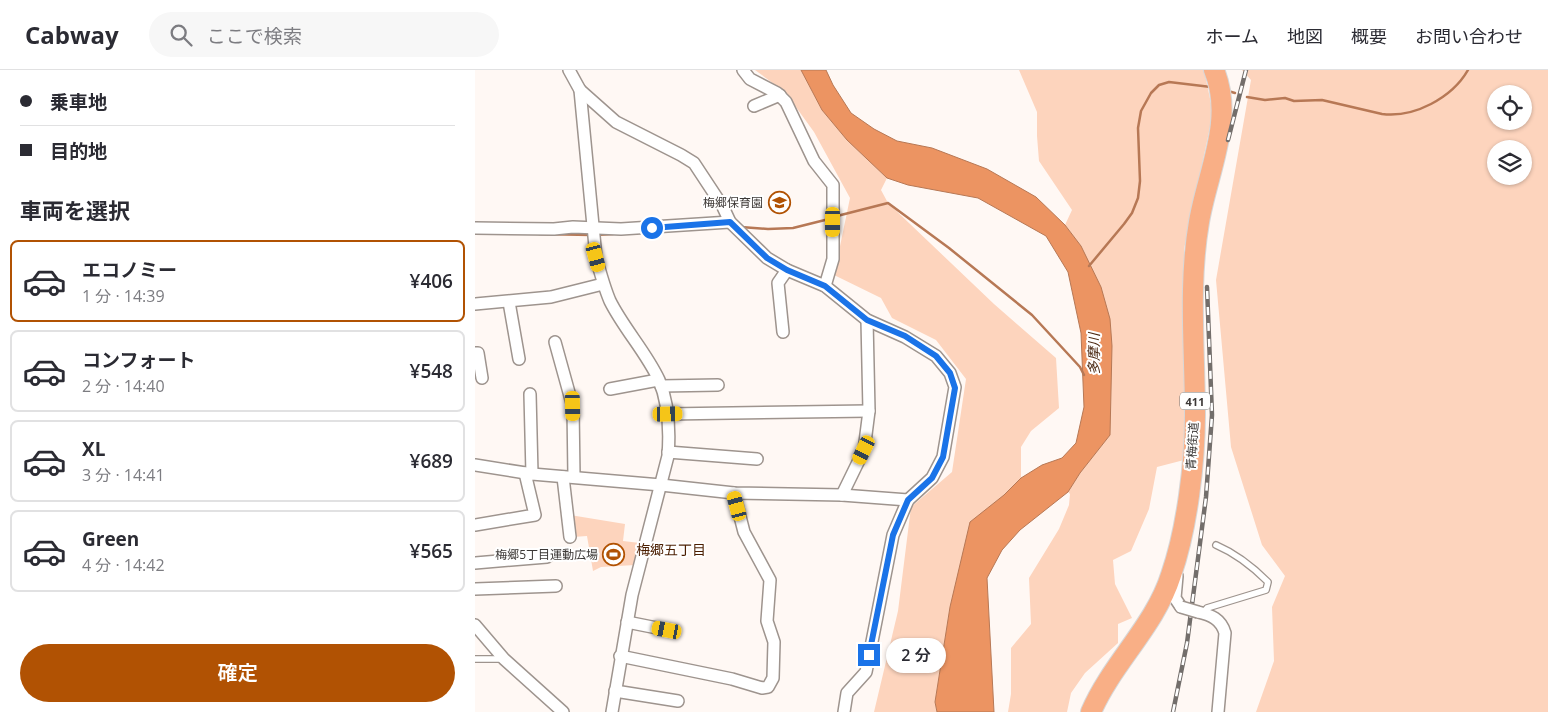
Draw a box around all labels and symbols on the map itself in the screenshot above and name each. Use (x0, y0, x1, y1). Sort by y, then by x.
school or university icon: 梅郷保育園 (767, 190, 791, 214)
place label: 梅郷保育園 (703, 194, 763, 211)
car (825, 207, 840, 237)
route start (641, 217, 663, 239)
car (584, 241, 607, 273)
water label: 多摩川 (1084, 331, 1103, 375)
car (565, 391, 580, 421)
road number: 411 (1180, 392, 1210, 410)
car (652, 406, 683, 422)
street label: 青梅街道 (1182, 421, 1202, 471)
car (850, 433, 877, 467)
car (725, 490, 748, 522)
district label: 梅郷五丁目 (636, 540, 706, 559)
sports icon: 梅郷5丁目運動広場 (602, 542, 626, 566)
place label: 梅郷5丁目運動広場 (495, 546, 598, 563)
car (650, 620, 683, 640)
callout: 2 分 (887, 638, 947, 672)
route end (858, 644, 880, 666)

